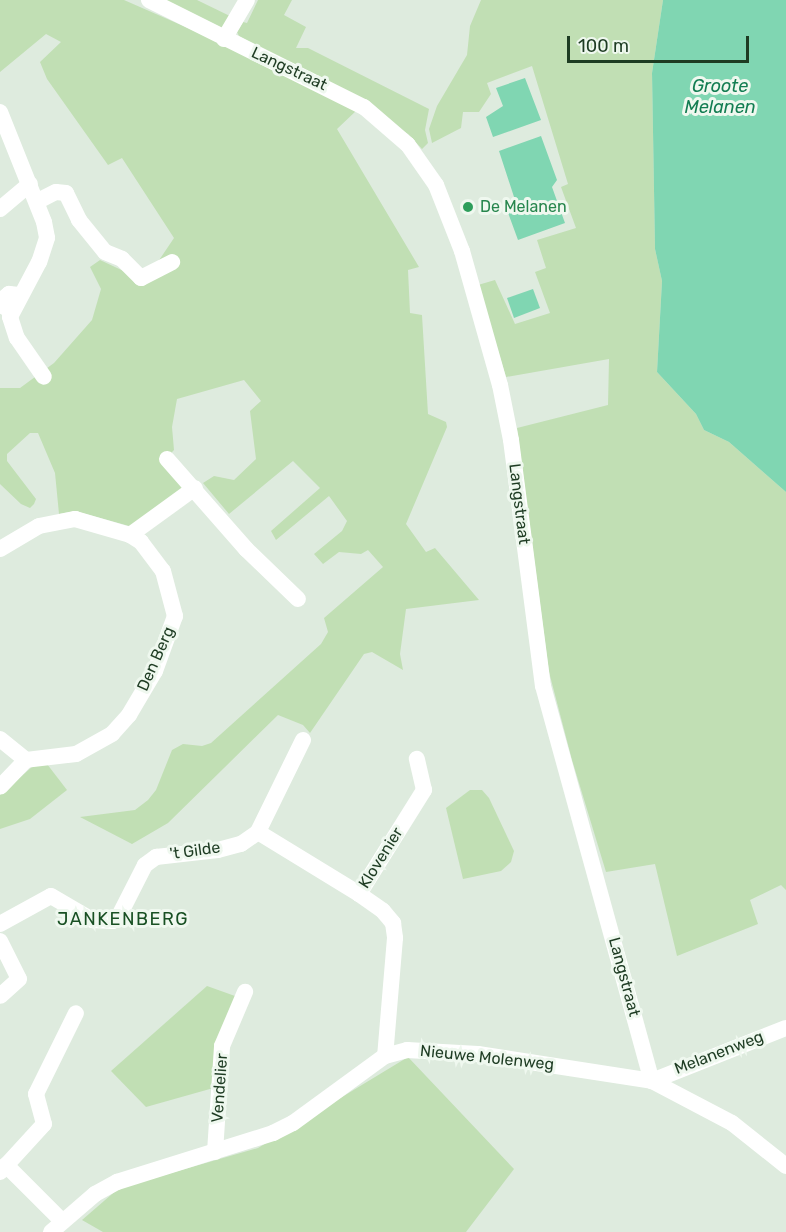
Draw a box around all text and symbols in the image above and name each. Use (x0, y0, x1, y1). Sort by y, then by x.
scale bar (570, 24, 752, 62)
text: 100 m (578, 35, 629, 57)
street label: Langstraat (248, 43, 330, 95)
water label: Groote Melanen (684, 76, 756, 118)
place label: De Melanen (480, 197, 567, 217)
marker: De Melanen (461, 200, 475, 214)
street label: Langstraat (505, 462, 533, 546)
street label: Den Berg (133, 624, 179, 694)
street label: Klovenier (355, 824, 407, 892)
street label: 't Gilde (169, 838, 221, 864)
district label: JANKENBERG (57, 908, 189, 930)
street label: Langstraat (604, 935, 644, 1019)
street label: Melanenweg (672, 1027, 766, 1079)
street label: Nieuwe Molenweg (419, 1041, 555, 1075)
street label: Vendelier (208, 1053, 232, 1123)

